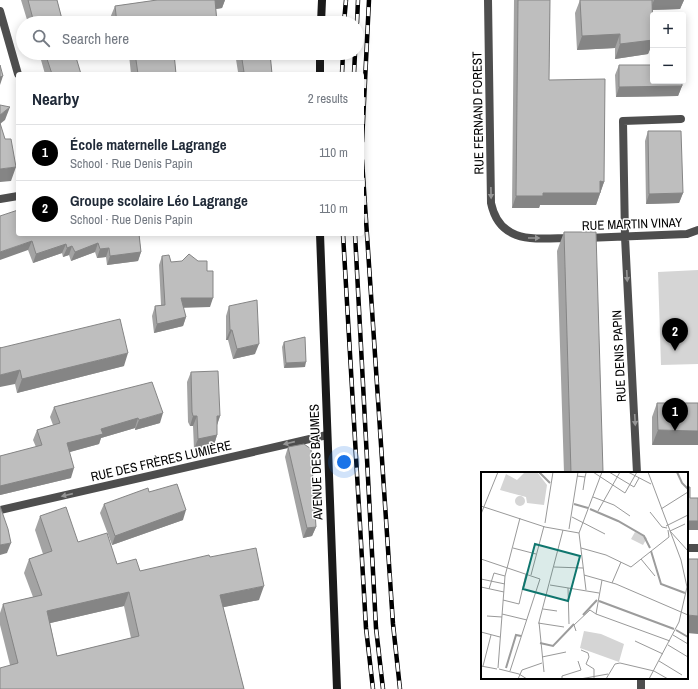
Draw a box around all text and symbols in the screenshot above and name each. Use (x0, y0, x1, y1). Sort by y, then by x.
map controls (650, 12, 686, 84)
button: + (650, 12, 686, 48)
search box (16, 16, 364, 60)
icon: search (30, 27, 52, 49)
text: Search here (62, 28, 129, 49)
button: − (650, 48, 686, 84)
street label: RUE FERNAND FOREST (468, 51, 488, 175)
text: Nearby (32, 87, 79, 110)
text: 2 results (308, 90, 348, 107)
text: École maternelle Lagrange (70, 134, 227, 155)
text: 1 (42, 144, 48, 161)
text: 110 m (319, 144, 348, 161)
text: School · Rue Denis Papin (70, 155, 193, 172)
one-way arrow (488, 187, 494, 200)
text: Groupe scolaire Léo Lagrange (70, 190, 248, 211)
text: 2 (42, 200, 48, 217)
text: 110 m (319, 200, 348, 217)
text: School · Rue Denis Papin (70, 211, 193, 228)
street label: RUE MARTIN VINAY (582, 214, 682, 234)
one-way arrow (528, 235, 541, 241)
one-way arrow (623, 270, 630, 282)
street label: RUE DENIS PAPIN (608, 310, 630, 402)
pin: 2 (662, 318, 688, 351)
pin: 1 (662, 398, 688, 431)
street label: AVENUE DES BAUMES (305, 404, 327, 521)
one-way arrow (631, 414, 638, 426)
street label: RUE DES FRÈRES LUMIÈRE (89, 437, 233, 485)
one-way arrow (283, 441, 295, 447)
your location (334, 452, 354, 472)
inset map (481, 472, 688, 679)
one-way arrow (61, 492, 73, 498)

